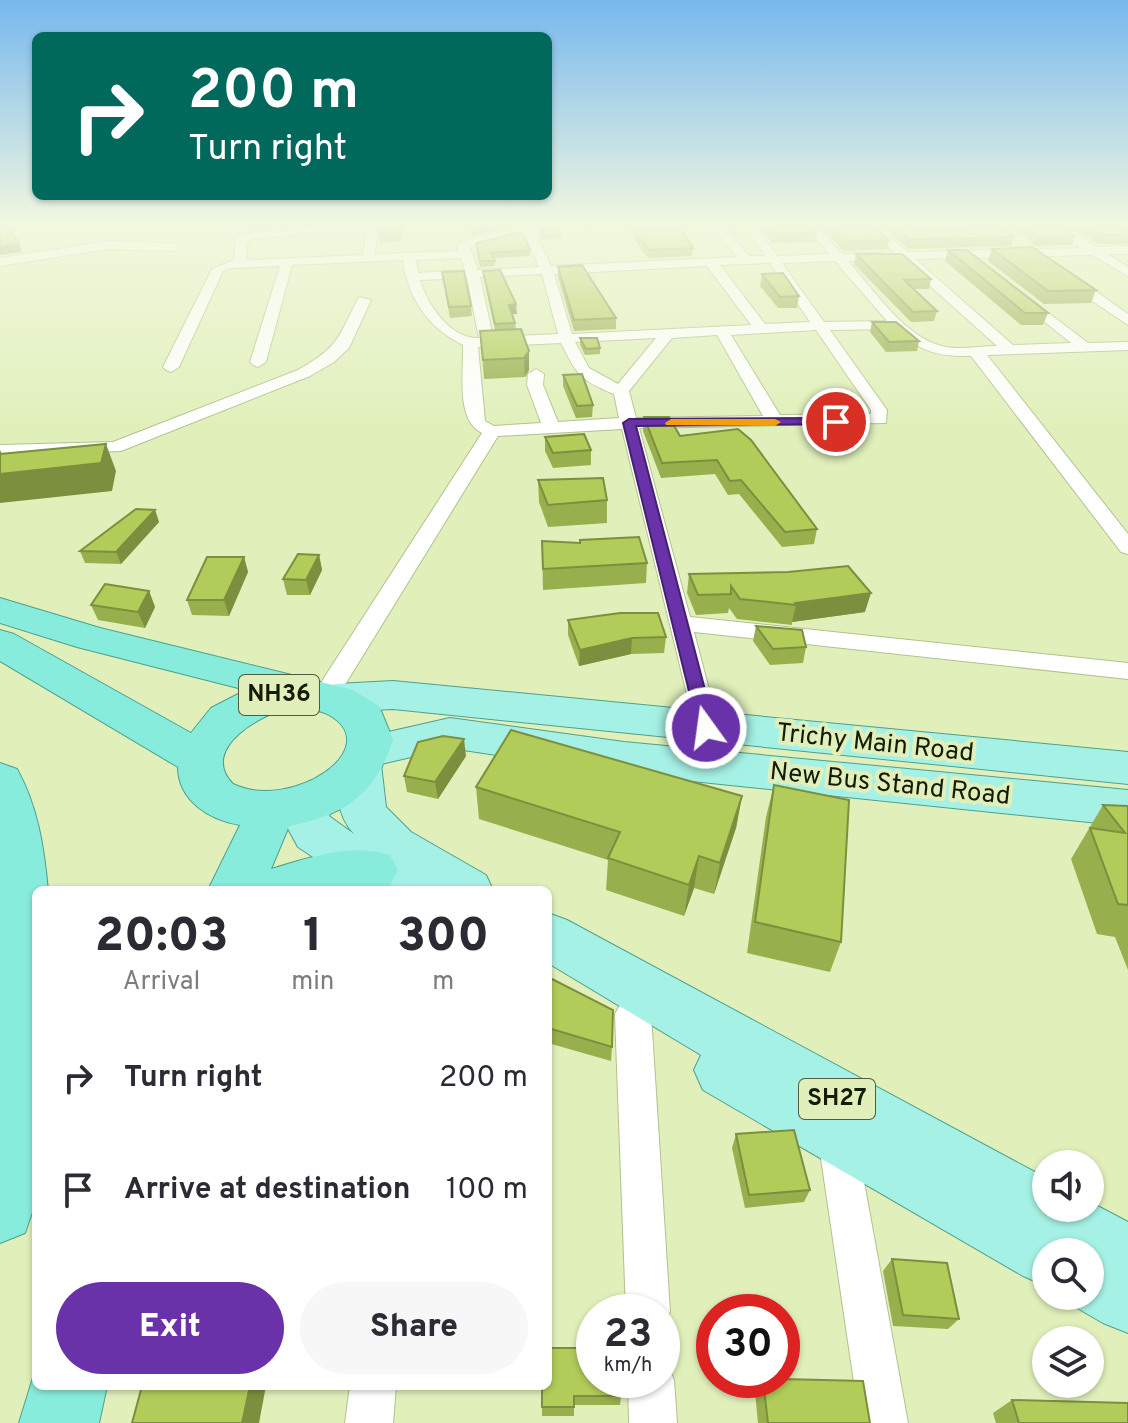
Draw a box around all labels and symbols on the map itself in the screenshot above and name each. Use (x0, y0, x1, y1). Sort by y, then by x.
pin (802, 388, 870, 456)
road number: NH36 (239, 675, 319, 715)
position arrow (664, 686, 748, 770)
street label: Trichy Main Road (775, 717, 975, 771)
street label: New Bus Stand Road (768, 756, 1012, 814)
road number: SH27 (799, 1079, 875, 1119)
speed limit sign: 30 (696, 1294, 800, 1398)

